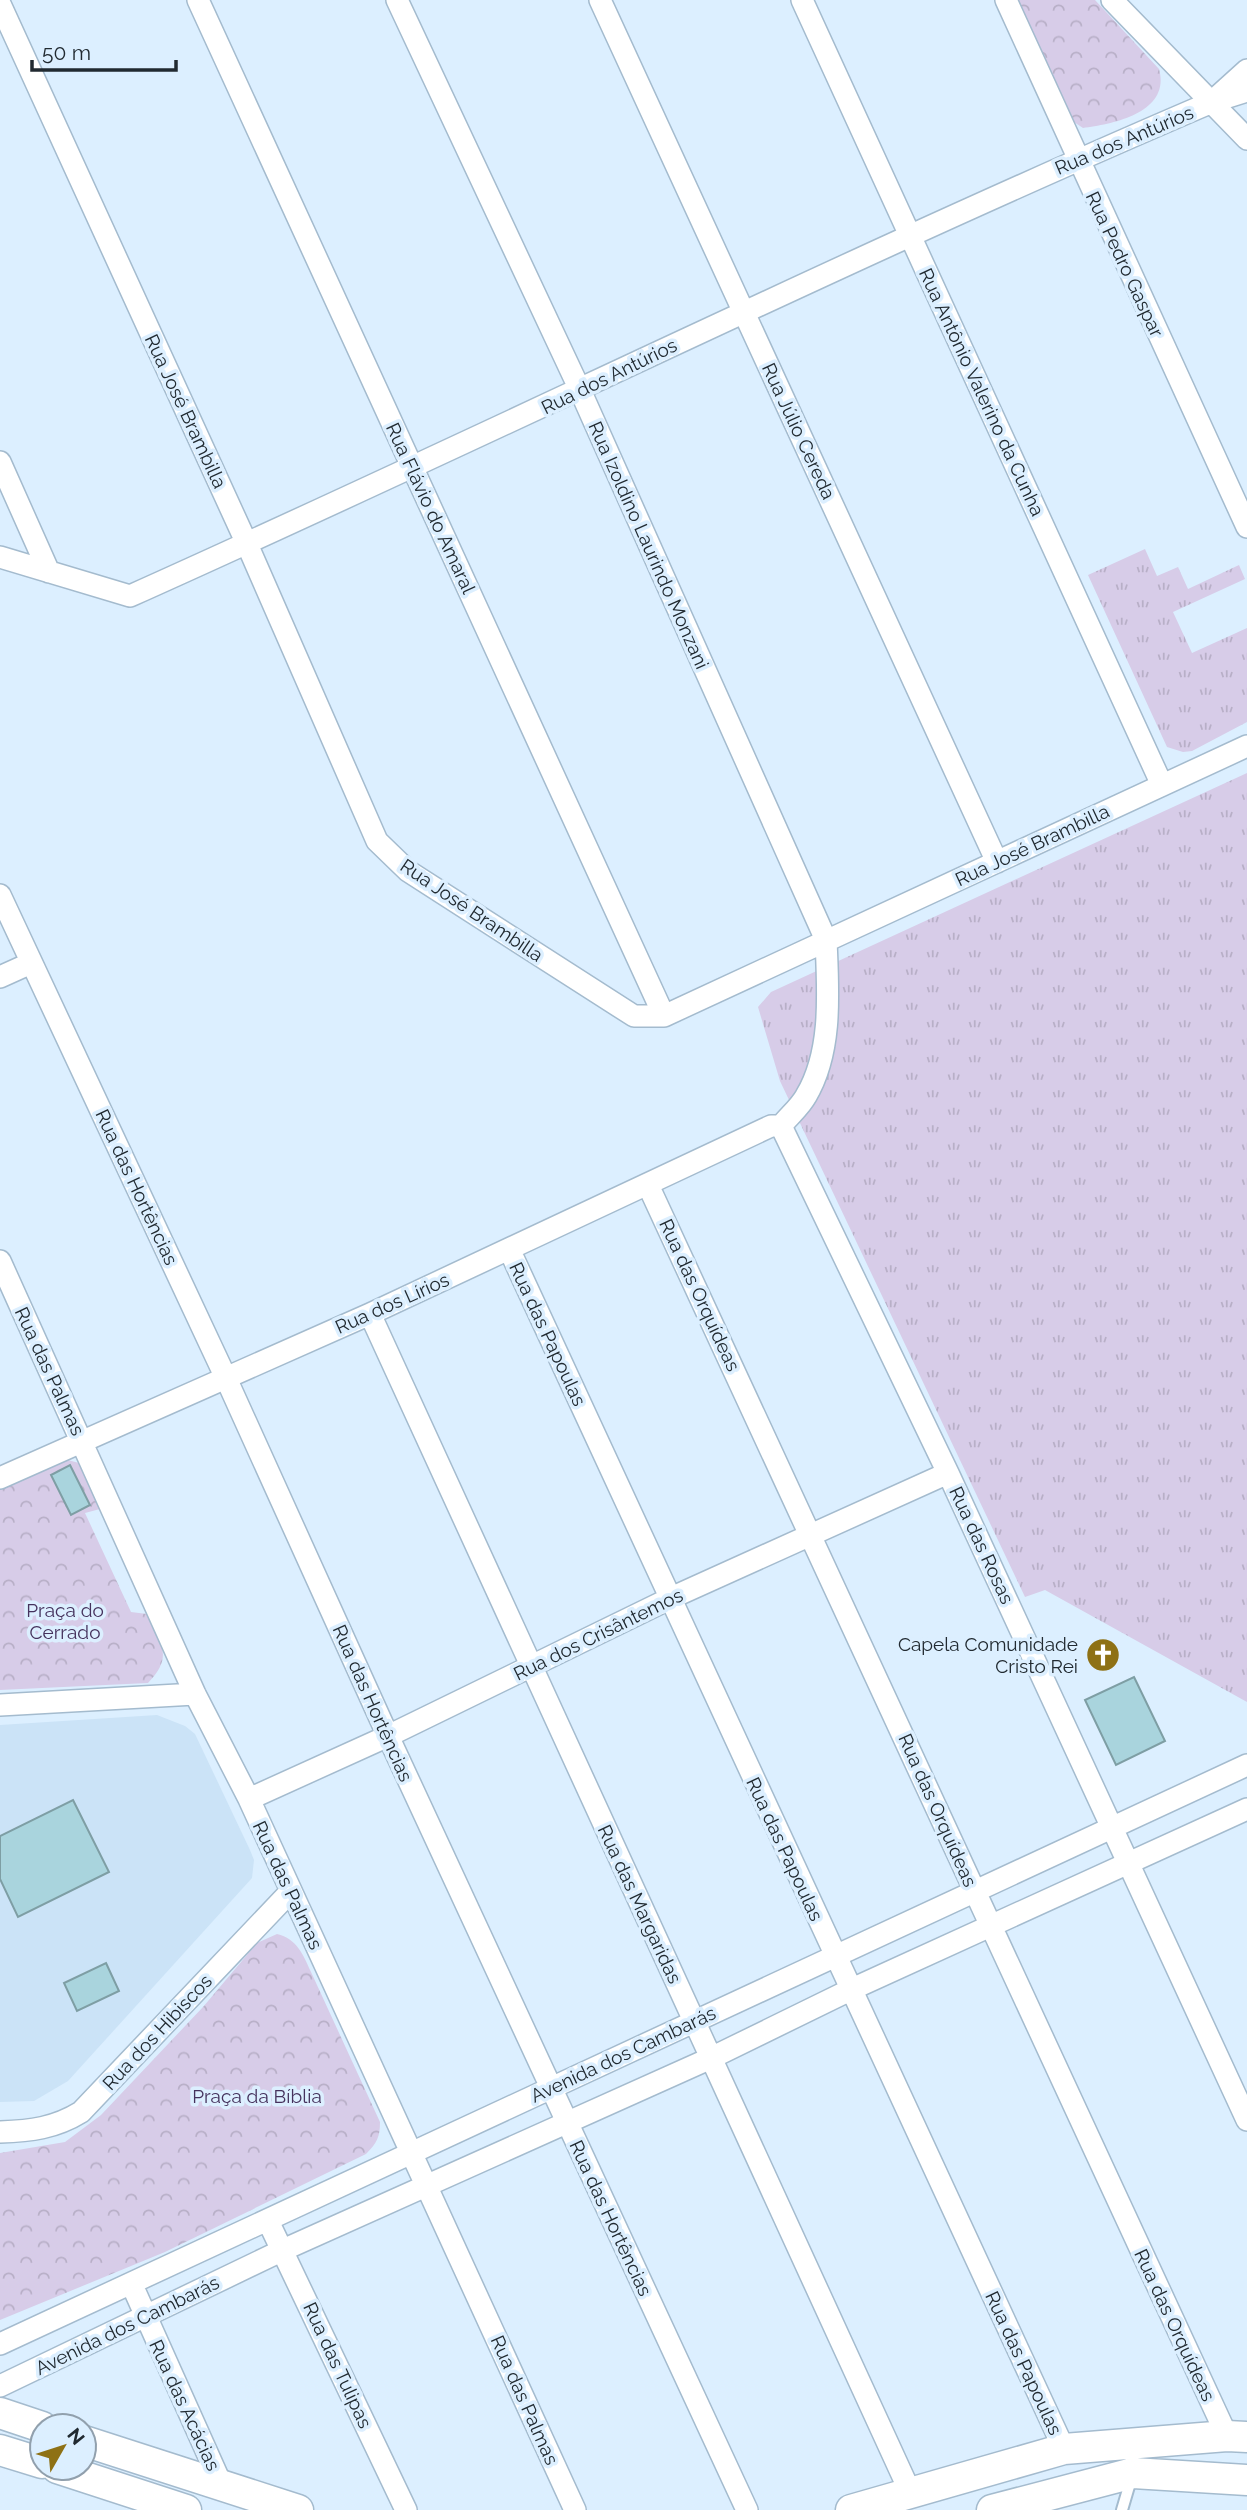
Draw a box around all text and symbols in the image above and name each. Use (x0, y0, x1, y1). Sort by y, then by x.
scale bar (32, 28, 175, 72)
text: 50 m (42, 40, 91, 65)
street label: Rua dos Antúrios (1052, 101, 1196, 179)
street label: Rua Pedro Gaspar (1082, 188, 1168, 340)
street label: Rua Antônio Valerino da Cunha (915, 265, 1049, 519)
street label: Rua José Brambilla (141, 331, 231, 491)
street label: Rua dos Antúrios (538, 334, 680, 418)
street label: Rua Júlio Cereda (758, 359, 840, 503)
street label: Rua Izoldino Laurindo Monzani (584, 418, 714, 672)
street label: Rua Flávio do Amaral (382, 419, 481, 598)
street label: Rua José Brambilla (952, 800, 1112, 890)
street label: Rua José Brambilla (396, 854, 548, 966)
street label: Rua das Hortências (91, 1106, 183, 1268)
street label: Rua das Orquídeas (655, 1215, 745, 1375)
street label: Rua das Papoulas (505, 1259, 591, 1409)
street label: Rua dos Lírios (332, 1268, 452, 1338)
street label: Rua das Palmas (11, 1303, 89, 1439)
street label: Rua das Rosas (945, 1483, 1019, 1607)
street label: Rua dos Crisântemos (510, 1583, 686, 1685)
park label: Praça do Cerrado (26, 1599, 104, 1643)
street label: Rua das Hortências (329, 1621, 417, 1785)
place label: Capela Comunidade Cristo Rei (898, 1633, 1078, 1677)
church icon: Capela Comunidade Cristo Rei (1084, 1636, 1122, 1674)
street label: Rua das Orquídeas (894, 1730, 982, 1890)
street label: Rua das Papoulas (742, 1774, 828, 1924)
street label: Rua das Palmas (249, 1817, 327, 1953)
street label: Rua das Margaridas (594, 1821, 686, 1987)
street label: Rua dos Hibiscos (98, 1970, 216, 2094)
street label: Avenida dos Cambarás (527, 2001, 719, 2107)
park label: Praça da Bíblia (192, 2085, 322, 2107)
street label: Rua das Hortências (565, 2137, 657, 2299)
street label: Rua das Orquídeas (1130, 2245, 1220, 2405)
street label: Avenida dos Cambarás (32, 2271, 222, 2379)
street label: Rua das Papoulas (981, 2288, 1067, 2438)
street label: Rua das Tulipas (299, 2299, 377, 2431)
street label: Rua das Palmas (487, 2332, 563, 2468)
street label: Rua das Acácias (145, 2336, 225, 2474)
north arrow (28, 2412, 98, 2482)
text: N (63, 2424, 89, 2449)

